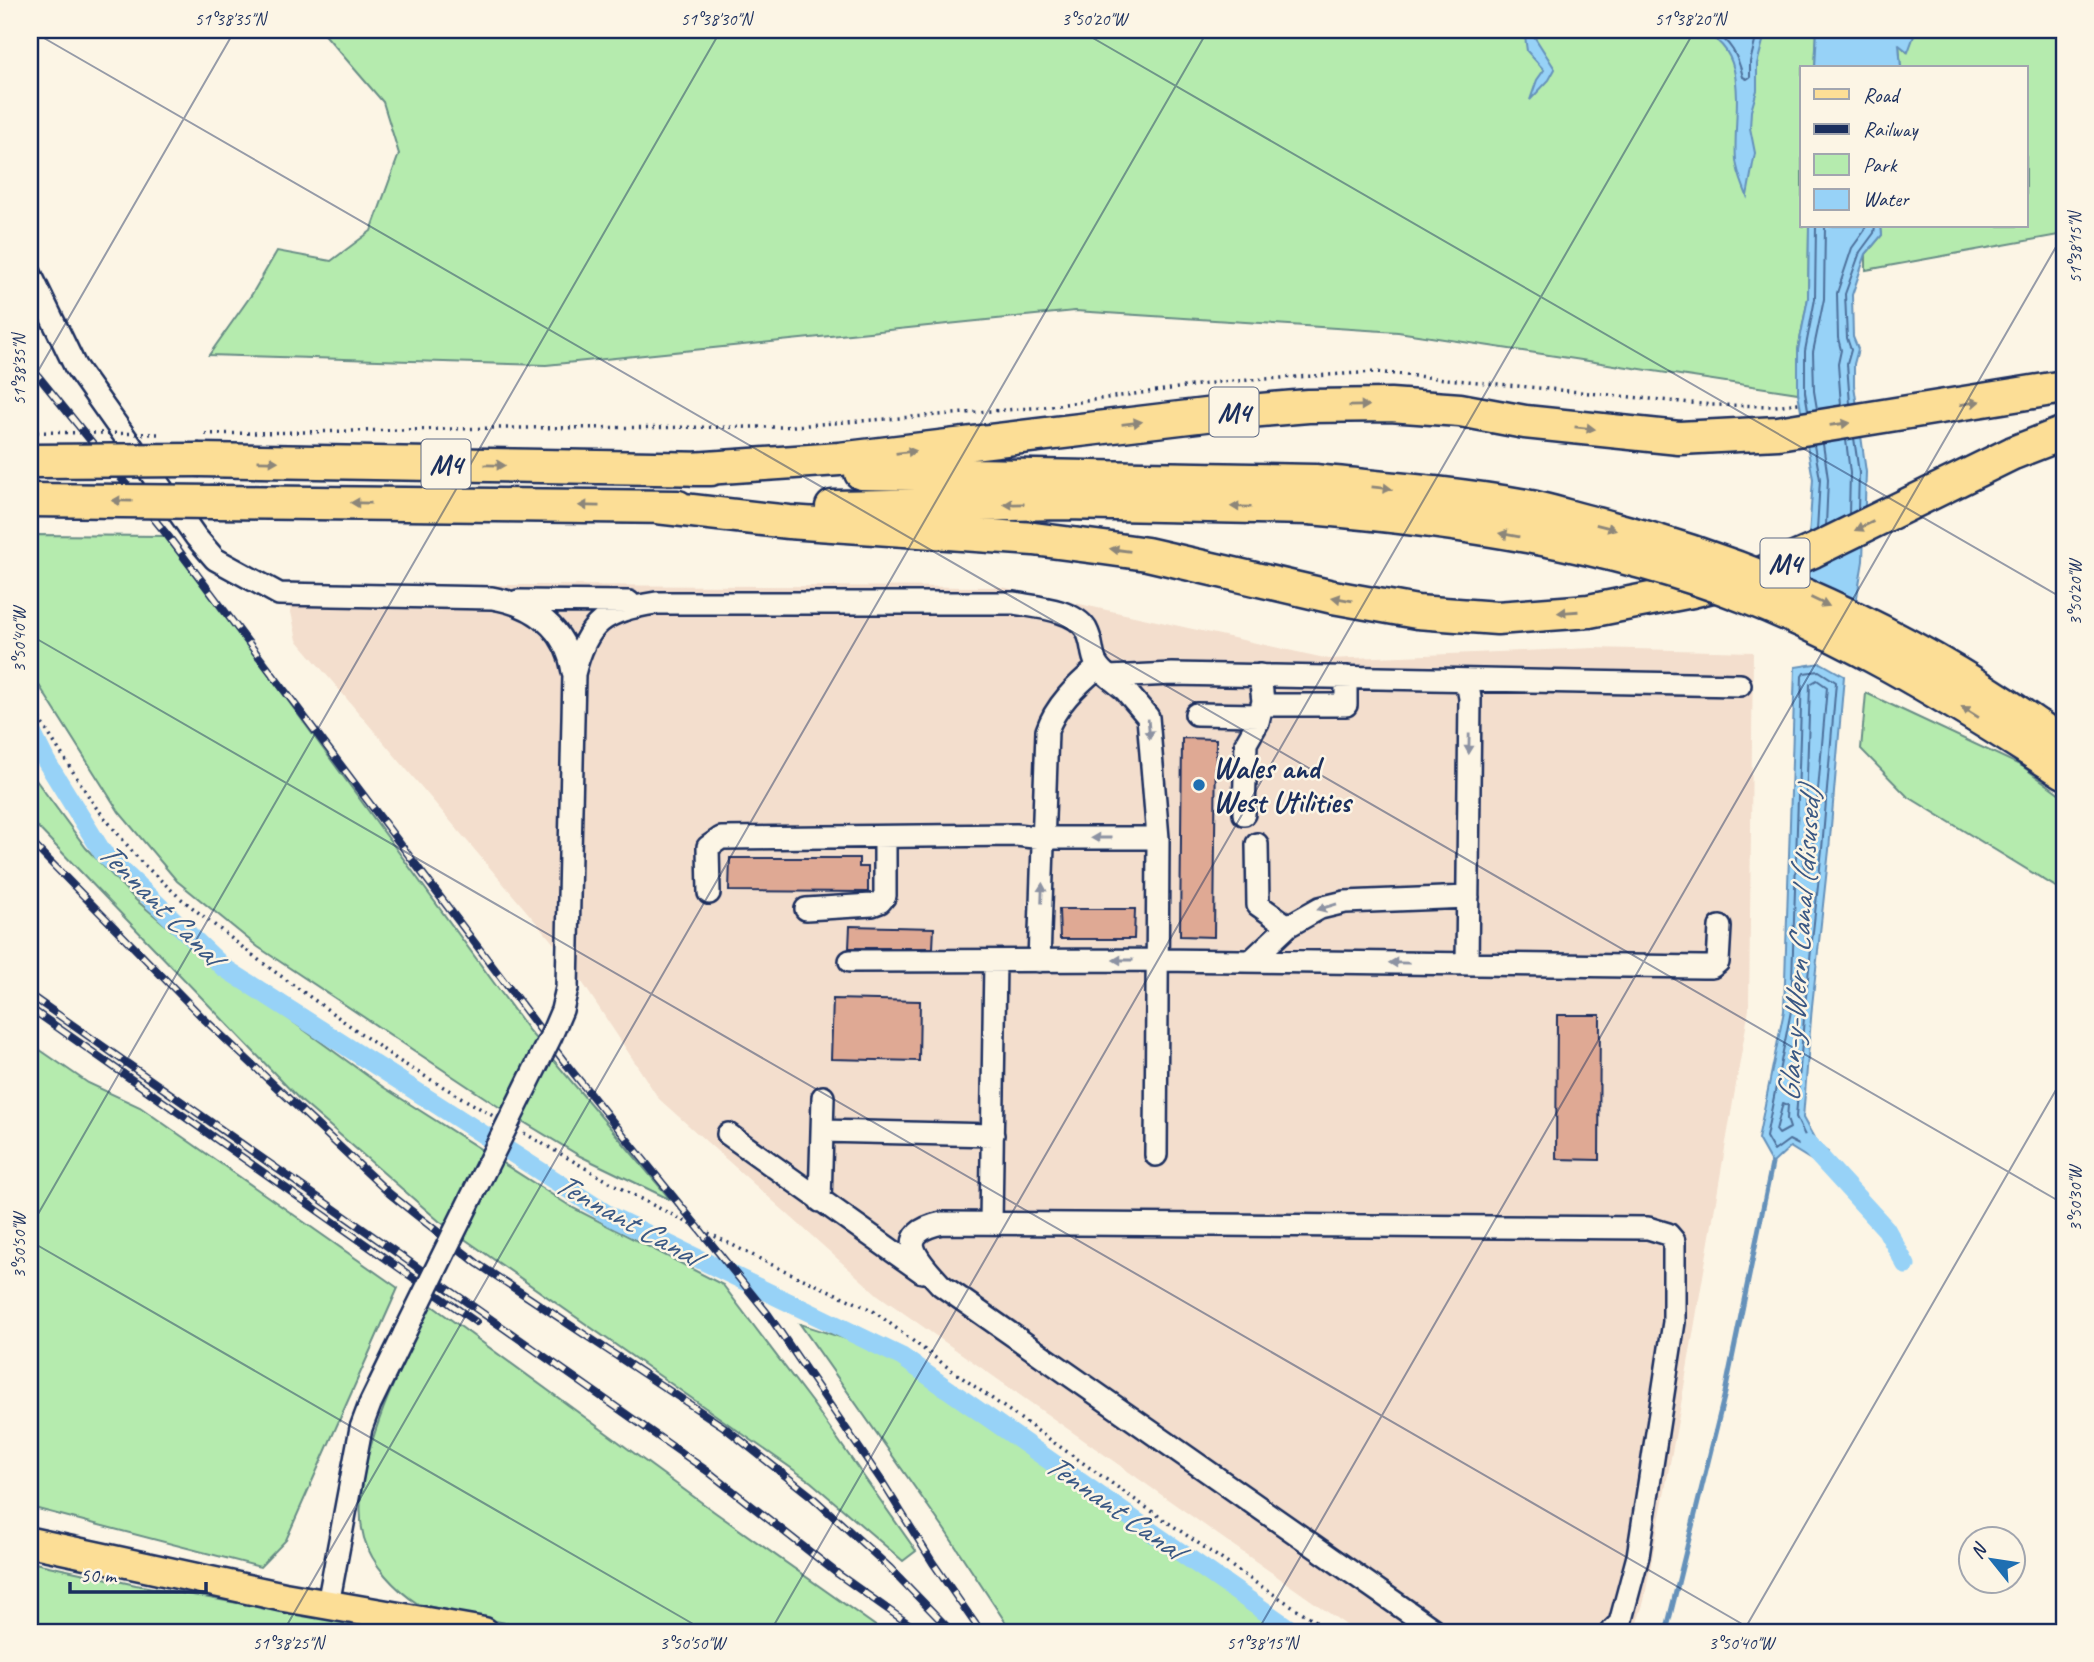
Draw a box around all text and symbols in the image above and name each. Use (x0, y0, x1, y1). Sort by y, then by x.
text: 51°38'35"N (195, 8, 269, 30)
text: 51°38'30"N (681, 8, 755, 30)
text: 3°50'20"W (1062, 8, 1129, 30)
text: 51°38'20"N (1655, 8, 1729, 30)
legend (1800, 66, 2028, 228)
text: Road (1863, 82, 1902, 108)
text: Railway (1863, 116, 1919, 142)
text: Park (1863, 152, 1898, 178)
text: Water (1863, 186, 1910, 212)
text: 51°38'15"N (2064, 209, 2086, 283)
text: 51°38'35"N (8, 331, 30, 405)
road number: M4 (1210, 388, 1258, 436)
one-way arrow (1959, 397, 1981, 408)
one-way arrow (1348, 400, 1370, 411)
one-way arrow (1121, 418, 1143, 429)
one-way arrow (1829, 418, 1851, 429)
one-way arrow (1574, 423, 1596, 434)
road number: M4 (422, 440, 471, 489)
one-way arrow (896, 446, 918, 457)
one-way arrow (257, 456, 279, 467)
one-way arrow (484, 459, 506, 471)
one-way arrow (1372, 483, 1394, 494)
one-way arrow (110, 495, 132, 507)
one-way arrow (350, 498, 372, 509)
one-way arrow (1003, 498, 1025, 510)
one-way arrow (578, 500, 600, 512)
one-way arrow (1230, 501, 1252, 512)
one-way arrow (1853, 520, 1874, 532)
one-way arrow (1595, 522, 1617, 533)
one-way arrow (1498, 529, 1520, 540)
road number: M4 (1760, 538, 1810, 588)
one-way arrow (1109, 544, 1131, 555)
text: 3°50'20"W (2064, 558, 2086, 625)
one-way arrow (1331, 593, 1353, 604)
one-way arrow (1810, 597, 1830, 608)
text: 3°50'40"W (8, 605, 30, 672)
one-way arrow (1557, 607, 1579, 618)
one-way arrow (1960, 705, 1979, 718)
one-way arrow (1144, 719, 1155, 741)
one-way arrow (1464, 733, 1475, 755)
place label: Wales and West Utilities (1213, 749, 1354, 821)
marker: Wales and West Utilities (1191, 777, 1207, 793)
water label: Glan-y-Wern Canal (disused) (1768, 780, 1831, 1103)
water label: Tennant Canal (89, 832, 238, 981)
one-way arrow (1090, 832, 1112, 844)
one-way arrow (1036, 882, 1047, 904)
one-way arrow (1316, 903, 1337, 913)
one-way arrow (1111, 954, 1133, 966)
one-way arrow (1388, 957, 1410, 969)
water label: Tennant Canal (548, 1163, 716, 1281)
text: 3°50'30"W (2064, 1164, 2086, 1231)
text: 3°50'50"W (8, 1211, 30, 1278)
water label: Tennant Canal (1037, 1444, 1199, 1574)
north arrow (1958, 1526, 2028, 1596)
text: N (1965, 1538, 1993, 1563)
scale bar (70, 1550, 206, 1594)
text: 50 m (80, 1562, 118, 1588)
text: 51°38'25"N (253, 1632, 327, 1654)
text: 3°50'50"W (660, 1632, 727, 1654)
text: 51°38'15"N (1227, 1632, 1301, 1654)
text: 3°50'40"W (1709, 1632, 1776, 1654)

